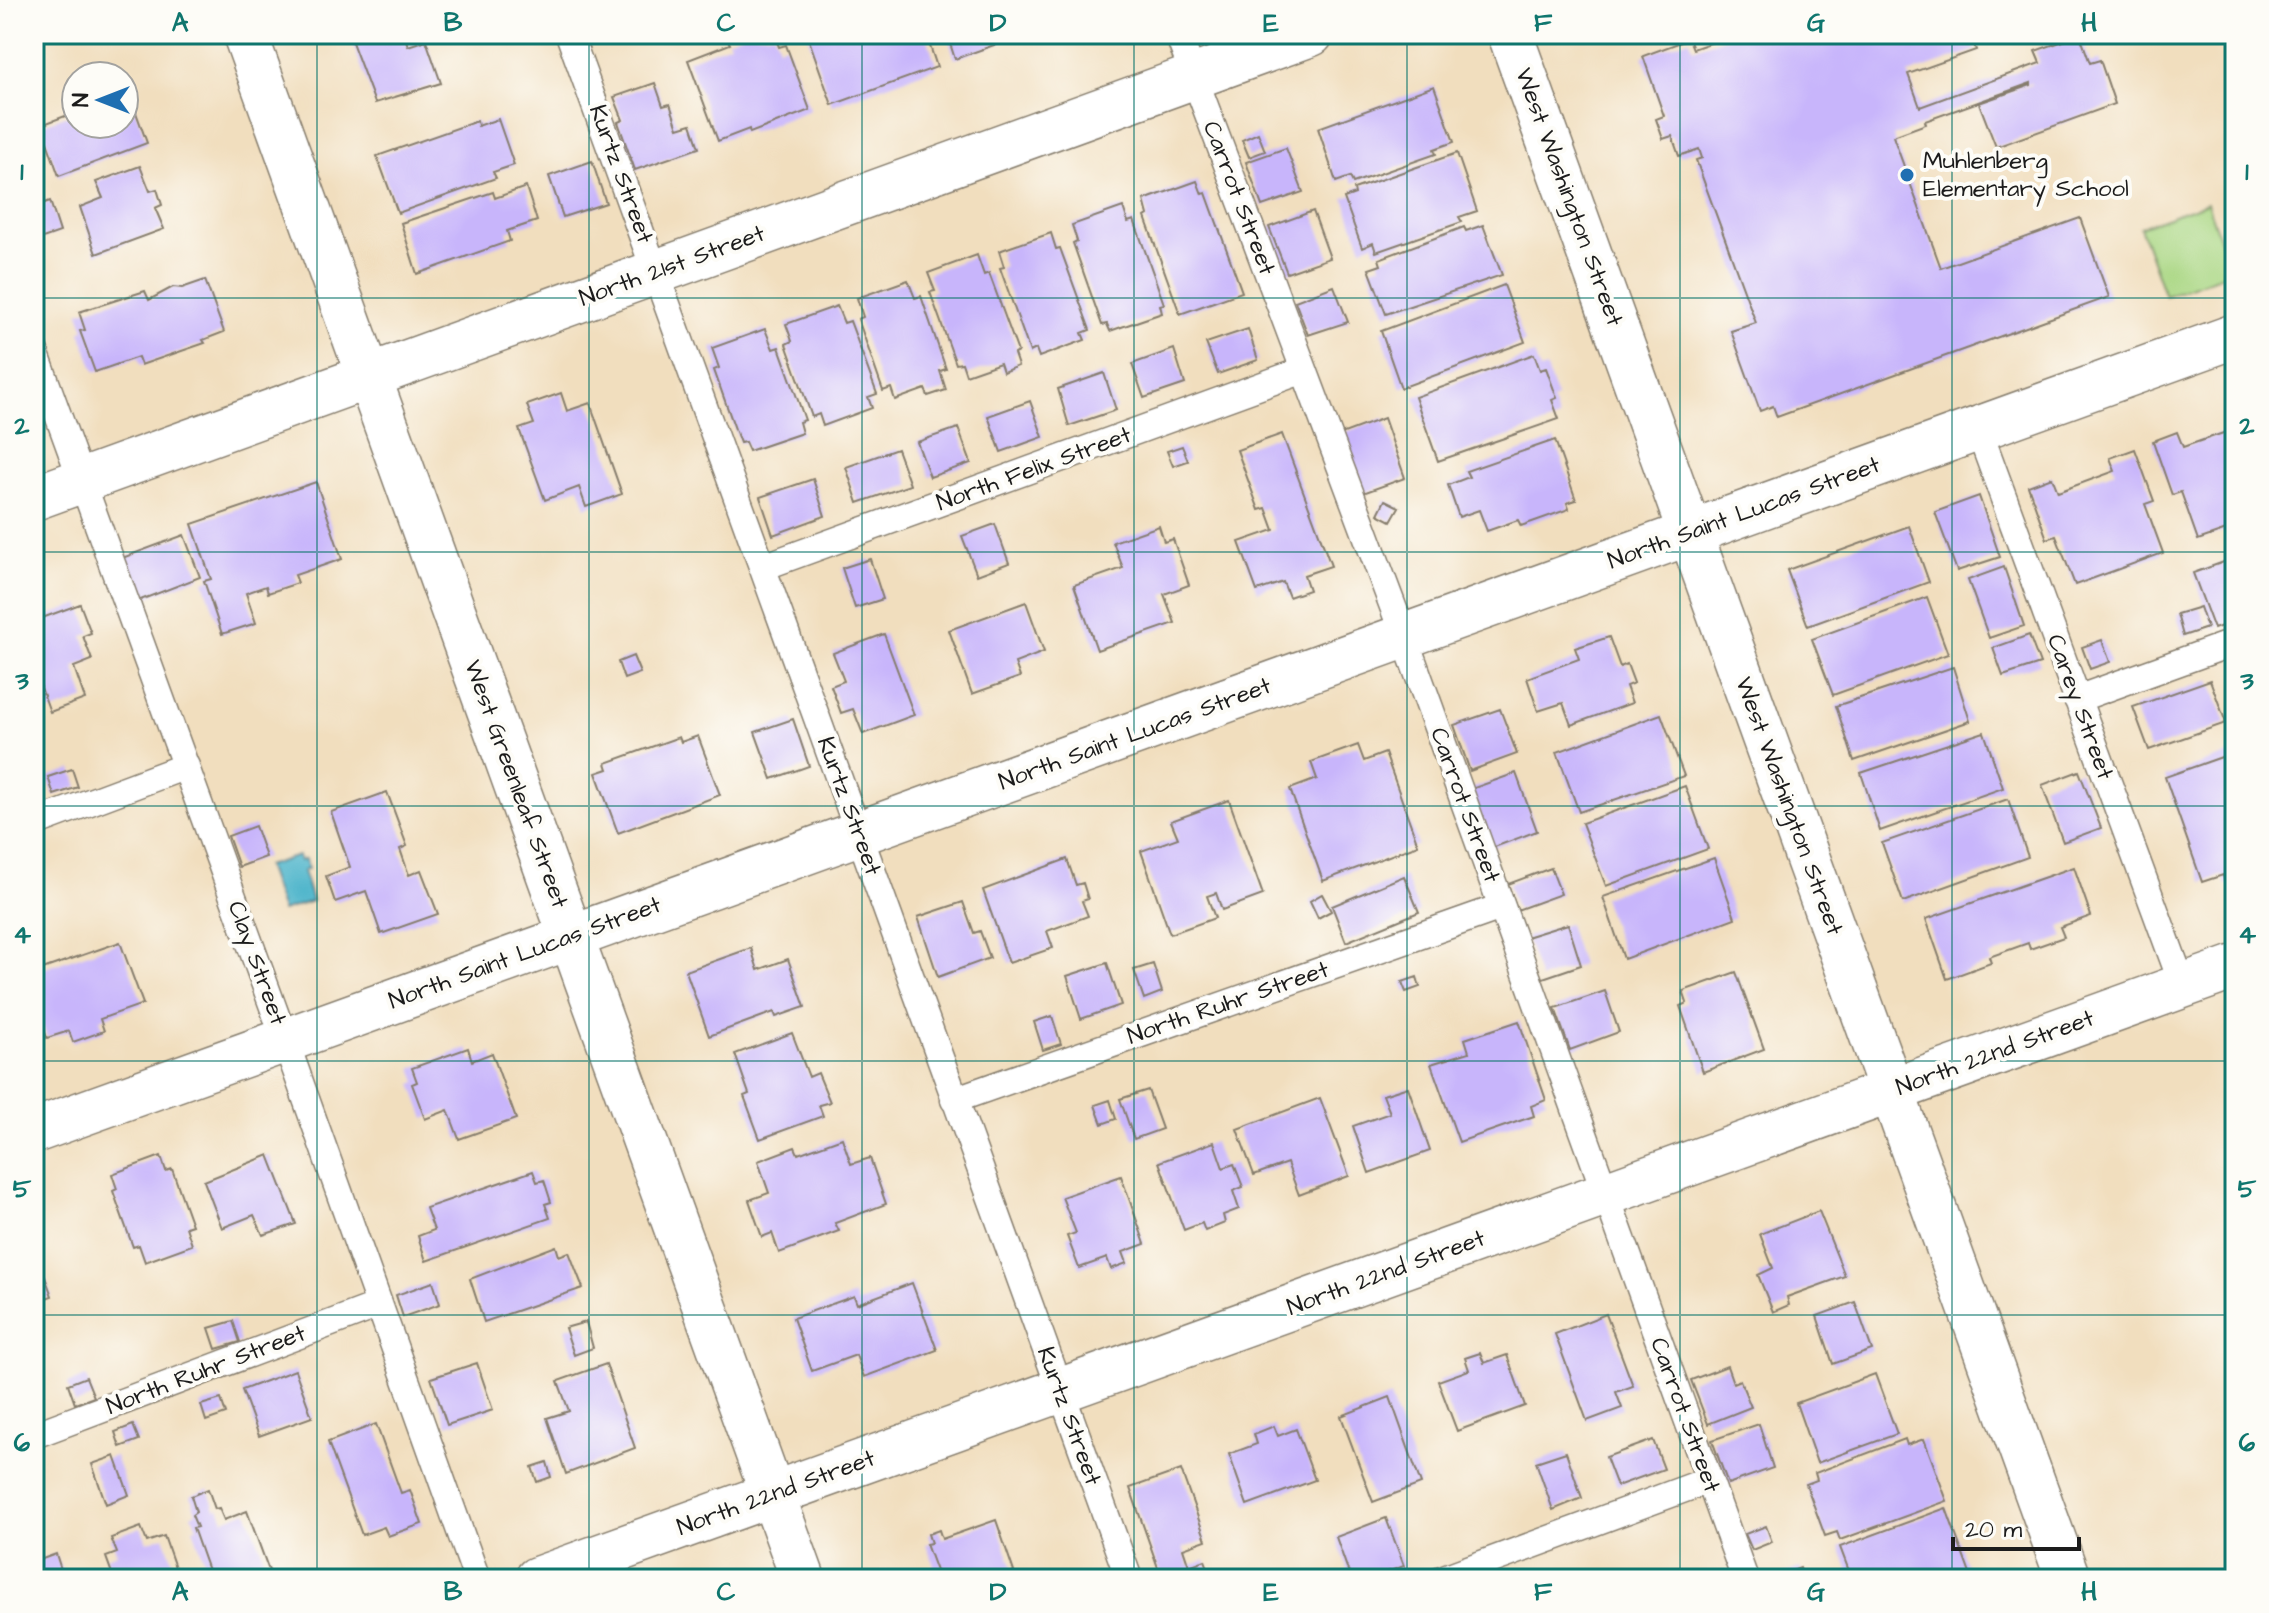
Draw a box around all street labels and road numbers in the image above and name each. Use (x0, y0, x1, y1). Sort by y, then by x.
street label: West Washington Street (1505, 63, 1632, 331)
street label: Kurtz Street (580, 100, 662, 248)
street label: Carrot Street (1194, 116, 1284, 280)
street label: North 21st Street (574, 217, 770, 315)
street label: North Felix Street (932, 418, 1136, 520)
street label: North Saint Lucas Street (1603, 448, 1885, 578)
street label: Carey Street (2037, 630, 2122, 785)
street label: West Greenleaf Street (455, 655, 577, 913)
street label: North Saint Lucas Street (994, 669, 1276, 799)
street label: West Washington Street (1725, 672, 1852, 940)
street label: Carrot Street (1421, 723, 1509, 887)
street label: Kurtz Street (808, 732, 890, 880)
street label: North Saint Lucas Street (384, 888, 666, 1018)
street label: Clay Street (218, 896, 295, 1030)
street label: North Ruhr Street (1123, 952, 1334, 1053)
street label: North 22nd Street (1891, 1001, 2099, 1105)
street label: North 22nd Street (1282, 1221, 1490, 1325)
street label: North Ruhr Street (101, 1316, 311, 1424)
street label: Carrot Street (1641, 1333, 1729, 1497)
street label: Kurtz Street (1028, 1342, 1110, 1490)
street label: North 22nd Street (672, 1441, 880, 1545)

